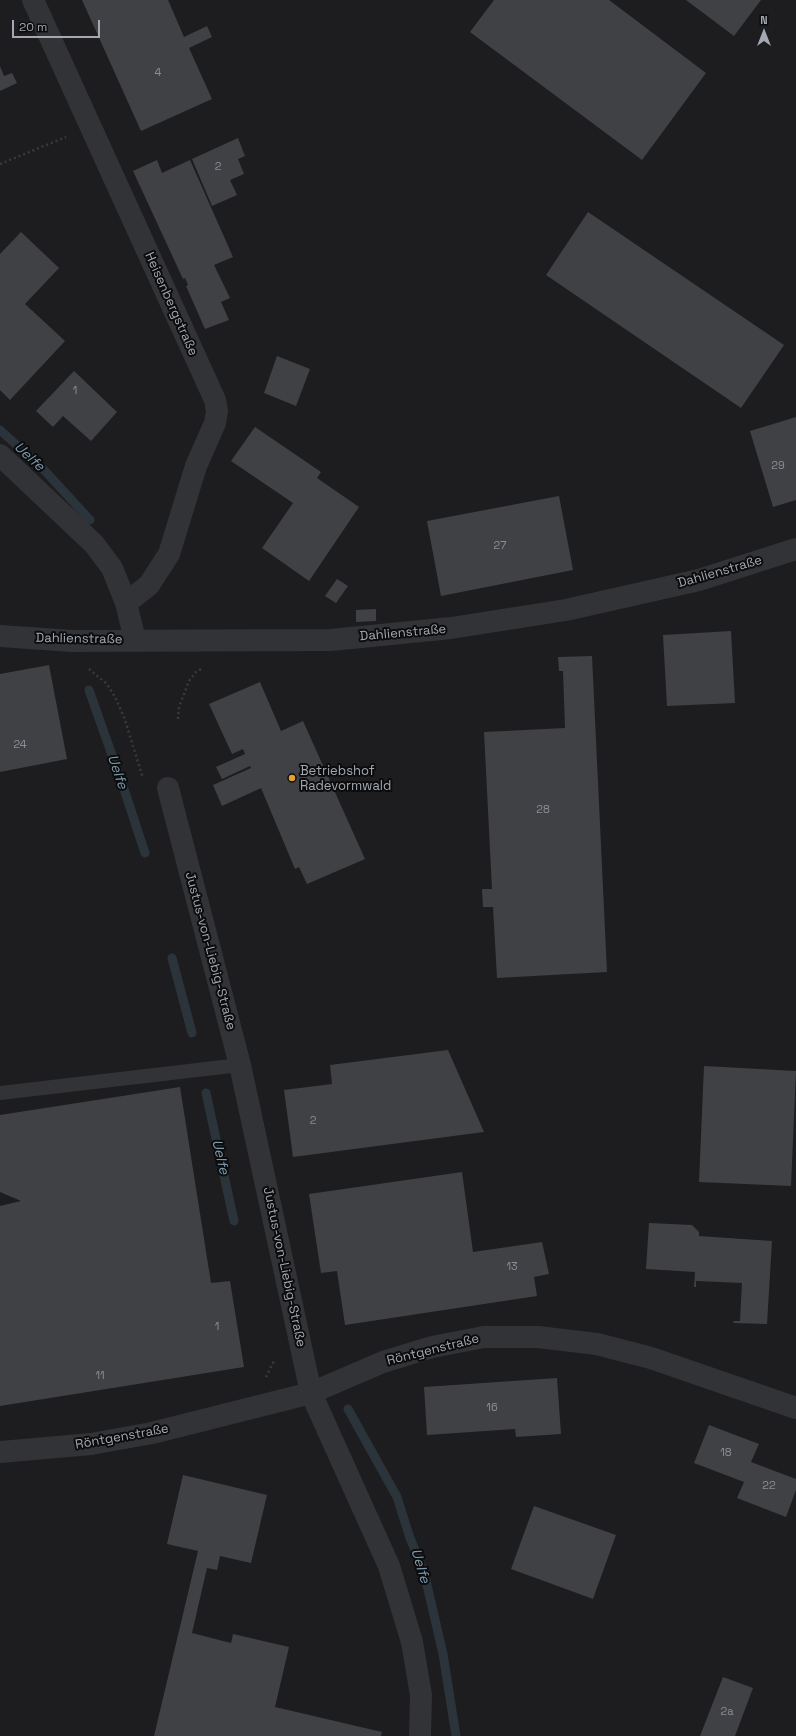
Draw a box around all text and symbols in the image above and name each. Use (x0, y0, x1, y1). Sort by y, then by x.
scale bar (14, 12, 102, 38)
north arrow (744, 12, 784, 52)
text: N (760, 13, 768, 27)
text: 20 m (19, 19, 47, 35)
house number: 4 (155, 66, 161, 80)
house number: 2 (215, 160, 221, 174)
street label: Heisenbergstraße (141, 250, 201, 358)
house number: 1 (73, 384, 77, 398)
water label: Uelfe (10, 439, 48, 475)
house number: 29 (771, 459, 785, 473)
house number: 27 (494, 539, 506, 553)
street label: Dahlienstraße (676, 553, 764, 591)
street label: Dahlienstraße (359, 621, 447, 645)
street label: Dahlienstraße (35, 630, 123, 648)
house number: 24 (13, 738, 27, 752)
water label: Uelfe (103, 753, 131, 791)
place label: Betriebshof Radevormwald (300, 763, 391, 794)
marker: Betriebshof Radevormwald (287, 773, 297, 783)
house number: 28 (536, 803, 550, 817)
street label: Justus-von-Liebig-Straße (181, 870, 239, 1032)
house number: 2 (310, 1114, 316, 1128)
water label: Uelfe (208, 1138, 232, 1176)
street label: Justus-von-Liebig-Straße (259, 1186, 309, 1348)
house number: 13 (506, 1260, 518, 1274)
house number: 1 (215, 1320, 219, 1334)
street label: Röntgenstraße (385, 1331, 481, 1369)
house number: 11 (95, 1369, 105, 1383)
house number: 16 (486, 1401, 498, 1415)
street label: Röntgenstraße (74, 1421, 170, 1453)
house number: 18 (720, 1446, 732, 1460)
house number: 22 (762, 1479, 776, 1493)
water label: Uelfe (407, 1547, 433, 1585)
house number: 2a (721, 1705, 733, 1719)

